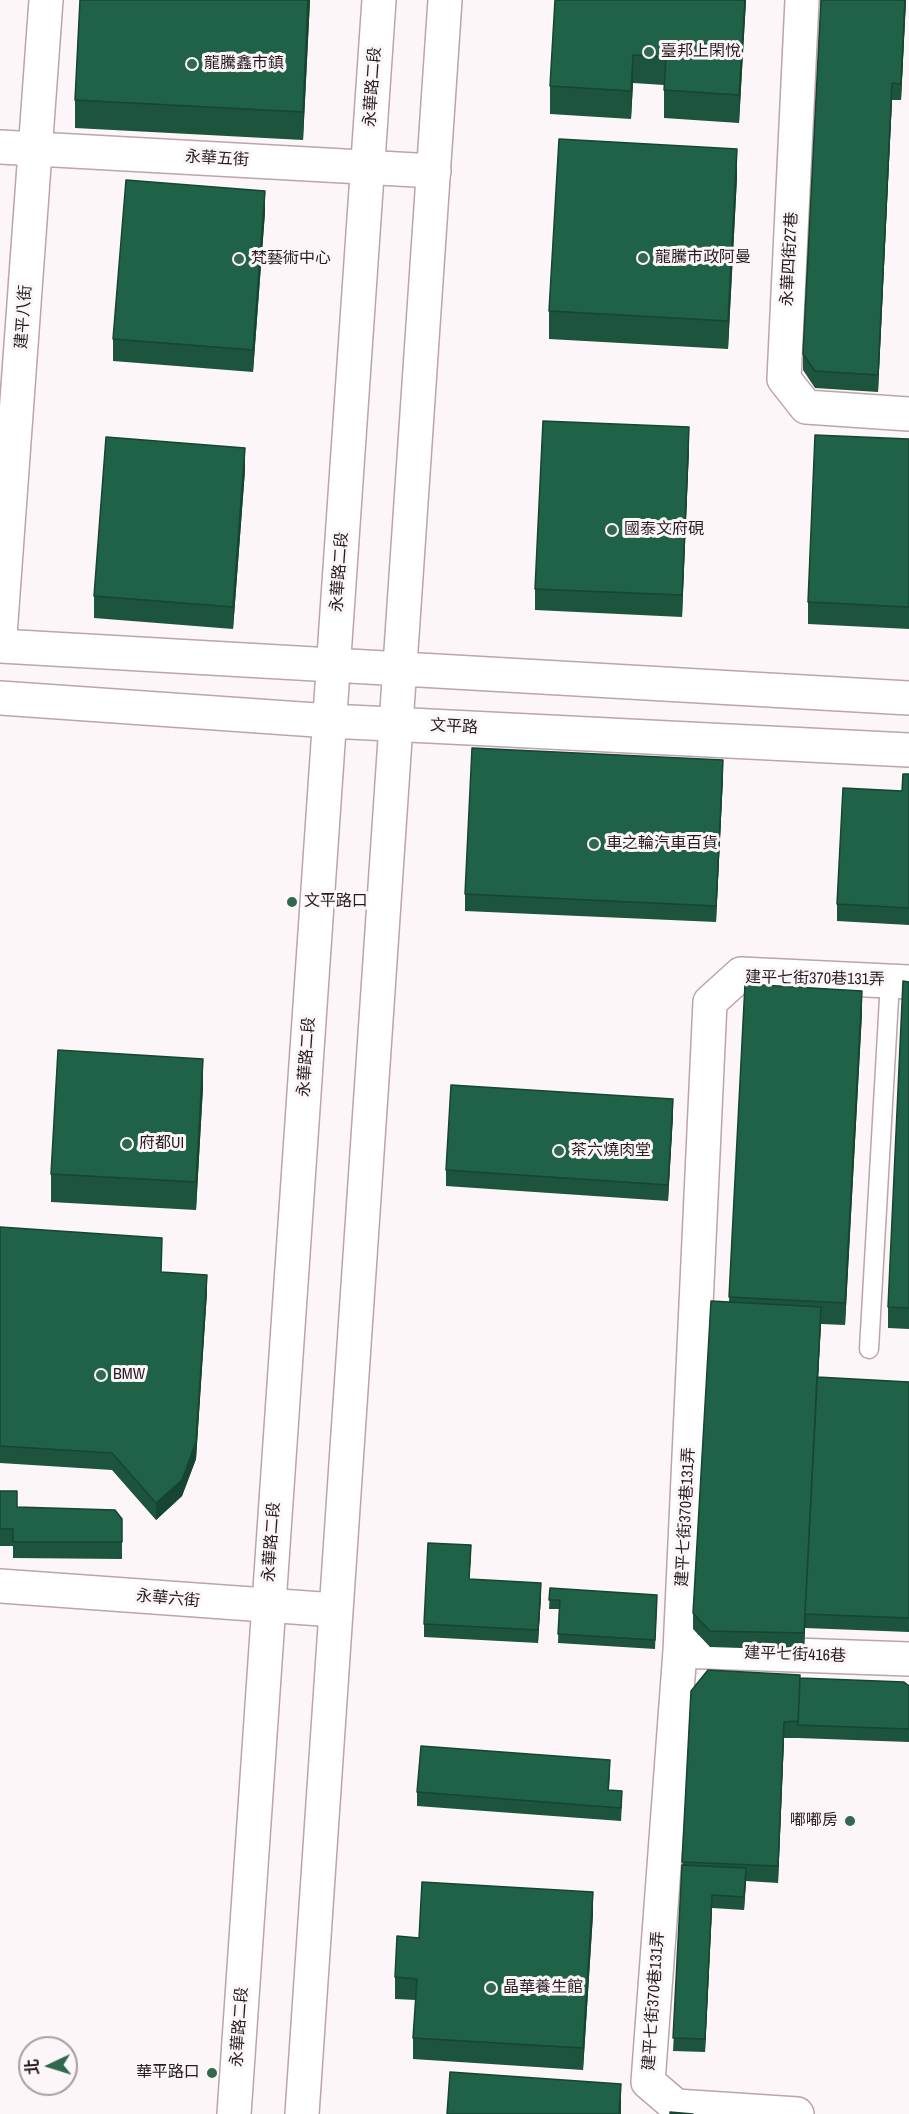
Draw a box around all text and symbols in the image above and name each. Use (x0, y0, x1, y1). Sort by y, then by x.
place label: 臺邦上閑悅 (661, 42, 741, 62)
marker: 臺邦上閑悅 (642, 45, 656, 59)
street label: 永華路二段 (361, 46, 385, 128)
place label: 龍騰鑫市鎮 (204, 54, 284, 74)
marker: 龍騰鑫市鎮 (185, 57, 199, 71)
street label: 永華五街 (185, 148, 249, 170)
street label: 永華四街27巷 (778, 211, 802, 307)
place label: 龍騰市政阿曼 (655, 248, 751, 268)
place label: 梵藝術中心 (251, 249, 331, 269)
marker: 龍騰市政阿曼 (636, 251, 650, 265)
marker: 梵藝術中心 (232, 252, 246, 266)
street label: 建平八街 (12, 284, 36, 350)
place label: 國泰文府硯 (624, 520, 704, 540)
marker: 國泰文府硯 (605, 523, 619, 537)
street label: 永華路二段 (328, 531, 352, 613)
street label: 文平路 (430, 716, 478, 738)
place label: 車之輪汽車百貨 (606, 834, 718, 854)
marker: 車之輪汽車百貨 (587, 837, 601, 851)
place label: 文平路口 (304, 892, 368, 912)
marker: 文平路口 (285, 895, 299, 909)
street label: 建平七街370巷131弄 (745, 968, 885, 990)
street label: 永華路二段 (295, 1016, 319, 1098)
place label: 府都UI (139, 1134, 184, 1154)
marker: 府都UI (120, 1137, 134, 1151)
place label: 茶六燒肉堂 (571, 1141, 651, 1161)
marker: 茶六燒肉堂 (552, 1144, 566, 1158)
place label: BMW (113, 1365, 145, 1385)
marker: BMW (94, 1368, 108, 1382)
street label: 建平七街370巷131弄 (673, 1447, 699, 1587)
street label: 永華路二段 (260, 1501, 284, 1583)
street label: 永華六街 (135, 1587, 201, 1611)
street label: 建平七街416巷 (744, 1644, 846, 1666)
place label: 嘟嘟房 (790, 1811, 838, 1831)
marker: 嘟嘟房 (843, 1814, 857, 1828)
street label: 建平七街370巷131弄 (640, 1931, 668, 2071)
place label: 晶華養生館 (503, 1978, 583, 1998)
marker: 晶華養生館 (484, 1981, 498, 1995)
street label: 永華路二段 (228, 1986, 252, 2068)
north arrow (18, 2036, 78, 2096)
text: 北 (21, 2058, 44, 2076)
place label: 華平路口 (136, 2063, 200, 2083)
marker: 華平路口 (205, 2066, 219, 2080)

